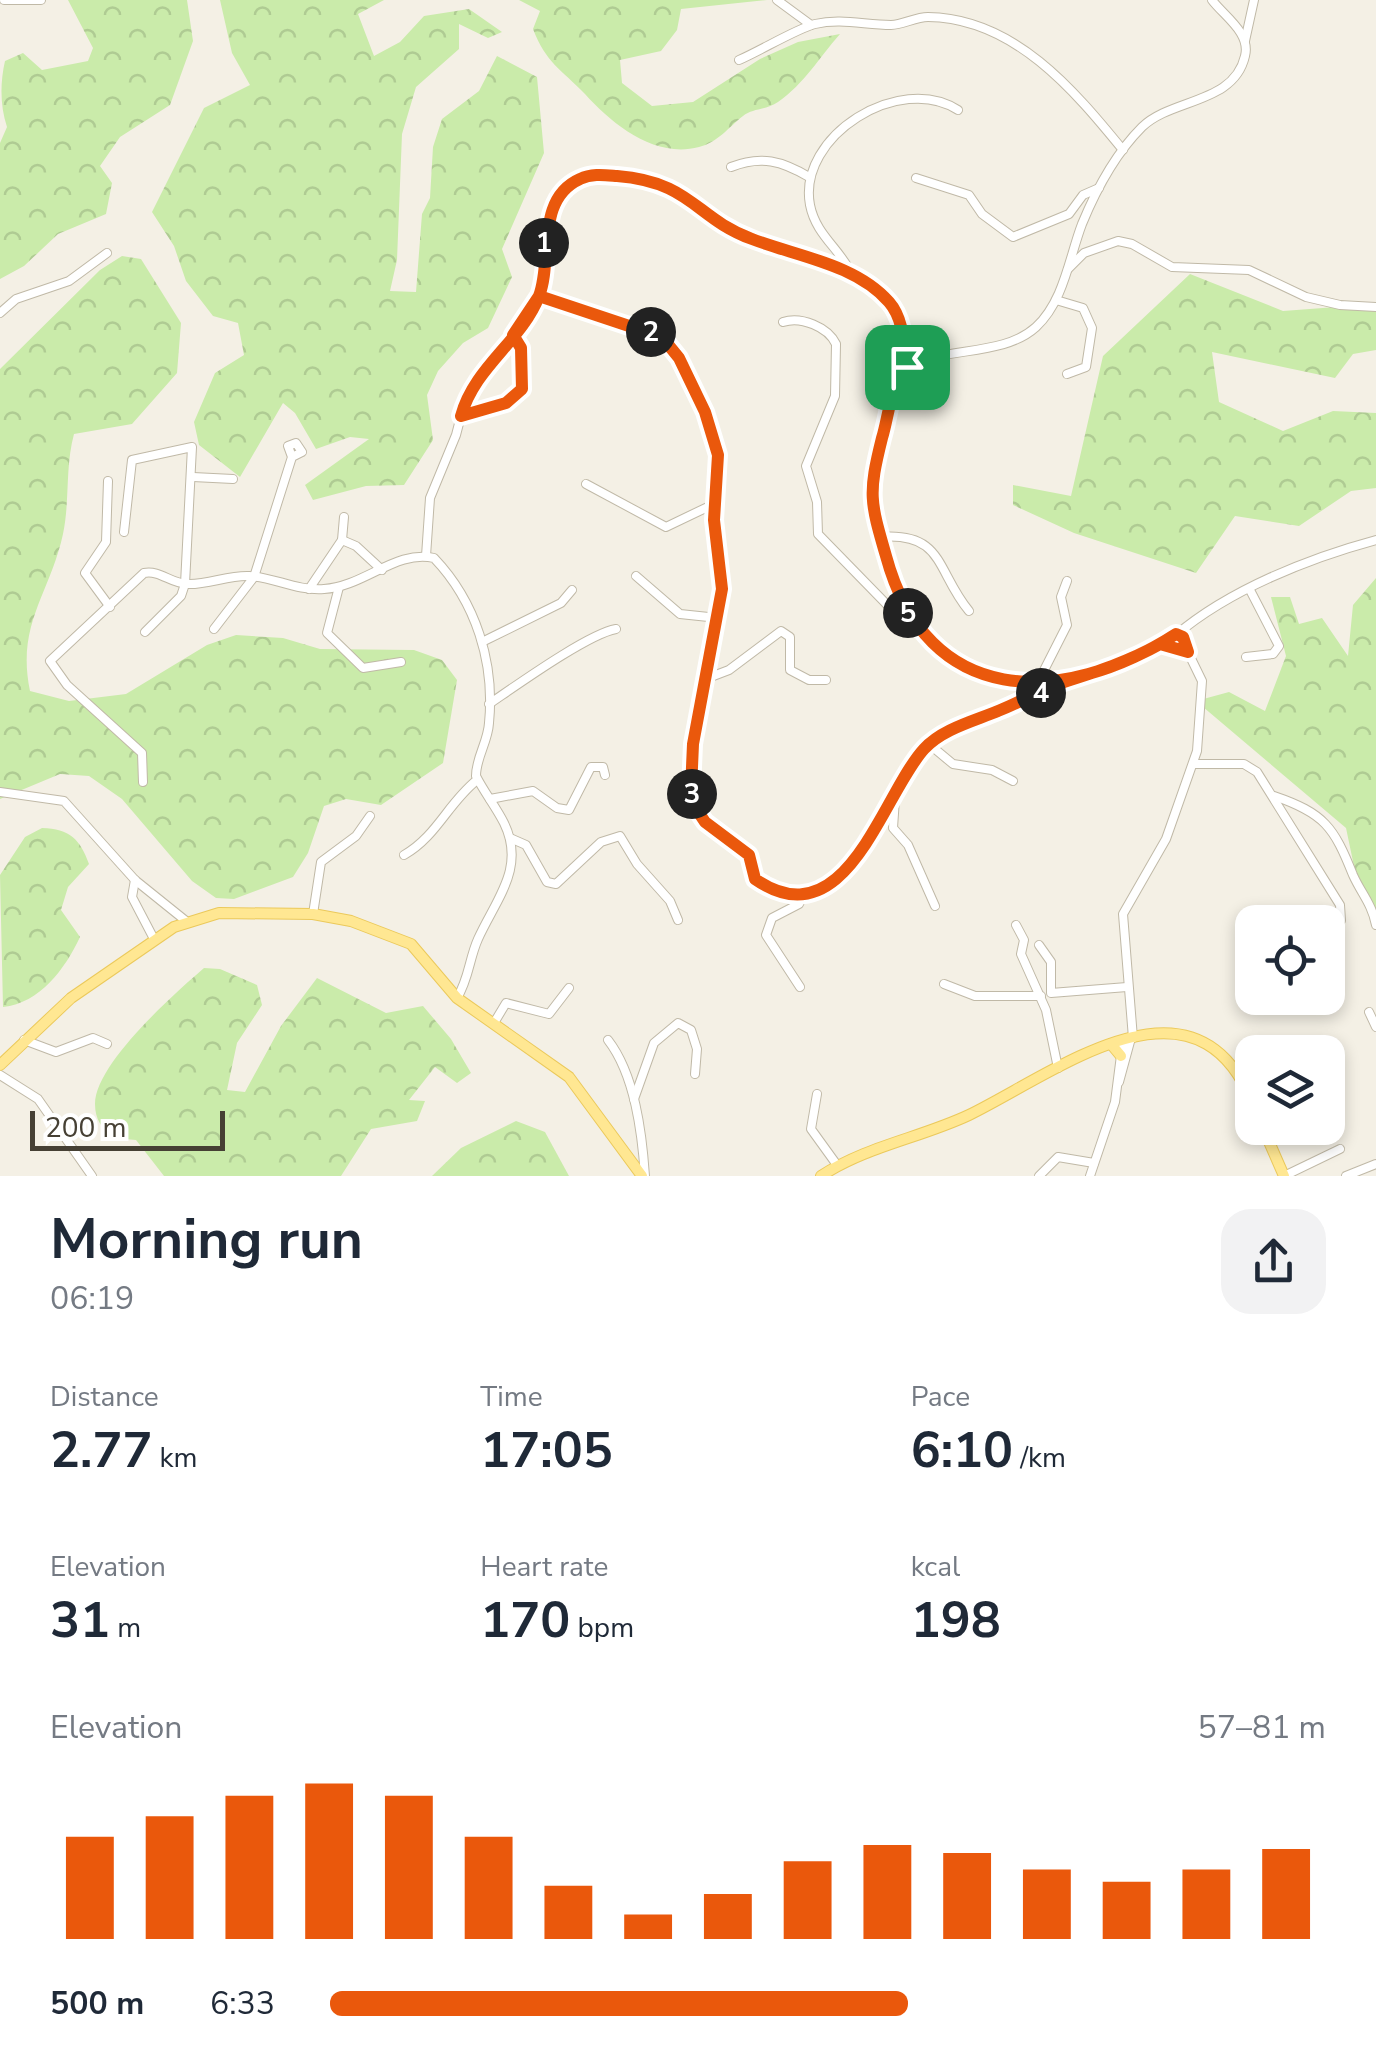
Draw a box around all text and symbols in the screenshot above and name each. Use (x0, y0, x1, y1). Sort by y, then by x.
pin: 1 (519, 218, 569, 268)
text: 1 (536, 224, 552, 262)
pin: 2 (626, 307, 676, 357)
text: 2 (643, 313, 659, 351)
pin (865, 325, 950, 410)
icon: arrive (880, 340, 935, 395)
pin: 5 (883, 588, 933, 638)
text: 5 (900, 594, 916, 632)
pin: 4 (1016, 668, 1066, 718)
text: 4 (1033, 674, 1049, 712)
pin: 3 (667, 769, 717, 819)
text: 3 (684, 775, 700, 813)
map controls (1235, 905, 1345, 1145)
button: locate (1235, 905, 1345, 1015)
button: layers (1235, 1035, 1345, 1145)
scale bar (30, 1106, 225, 1150)
text: 200 m (45, 1109, 127, 1147)
text: Morning run (50, 1202, 363, 1277)
button: share (1221, 1209, 1326, 1314)
text: 06:19 (50, 1277, 134, 1320)
text: Distance (50, 1378, 159, 1416)
text: Time (480, 1378, 543, 1416)
text: Pace (911, 1378, 970, 1416)
text: 2.77 (50, 1416, 152, 1485)
text: 17:05 (480, 1416, 613, 1485)
text: 6:10 (911, 1416, 1013, 1485)
text: km (152, 1439, 198, 1477)
text: /km (1013, 1439, 1066, 1477)
text: Elevation (50, 1548, 166, 1586)
text: Heart rate (480, 1548, 608, 1586)
text: kcal (911, 1548, 960, 1586)
text: 31 (50, 1586, 110, 1655)
text: 170 (480, 1586, 570, 1655)
text: 198 (911, 1586, 1001, 1655)
text: m (110, 1609, 141, 1647)
text: bpm (570, 1609, 634, 1647)
text: Elevation (50, 1706, 183, 1749)
text: 57–81 m (1198, 1706, 1326, 1749)
text: 500 m (50, 1982, 144, 2025)
text: 6:33 (210, 1982, 275, 2025)

